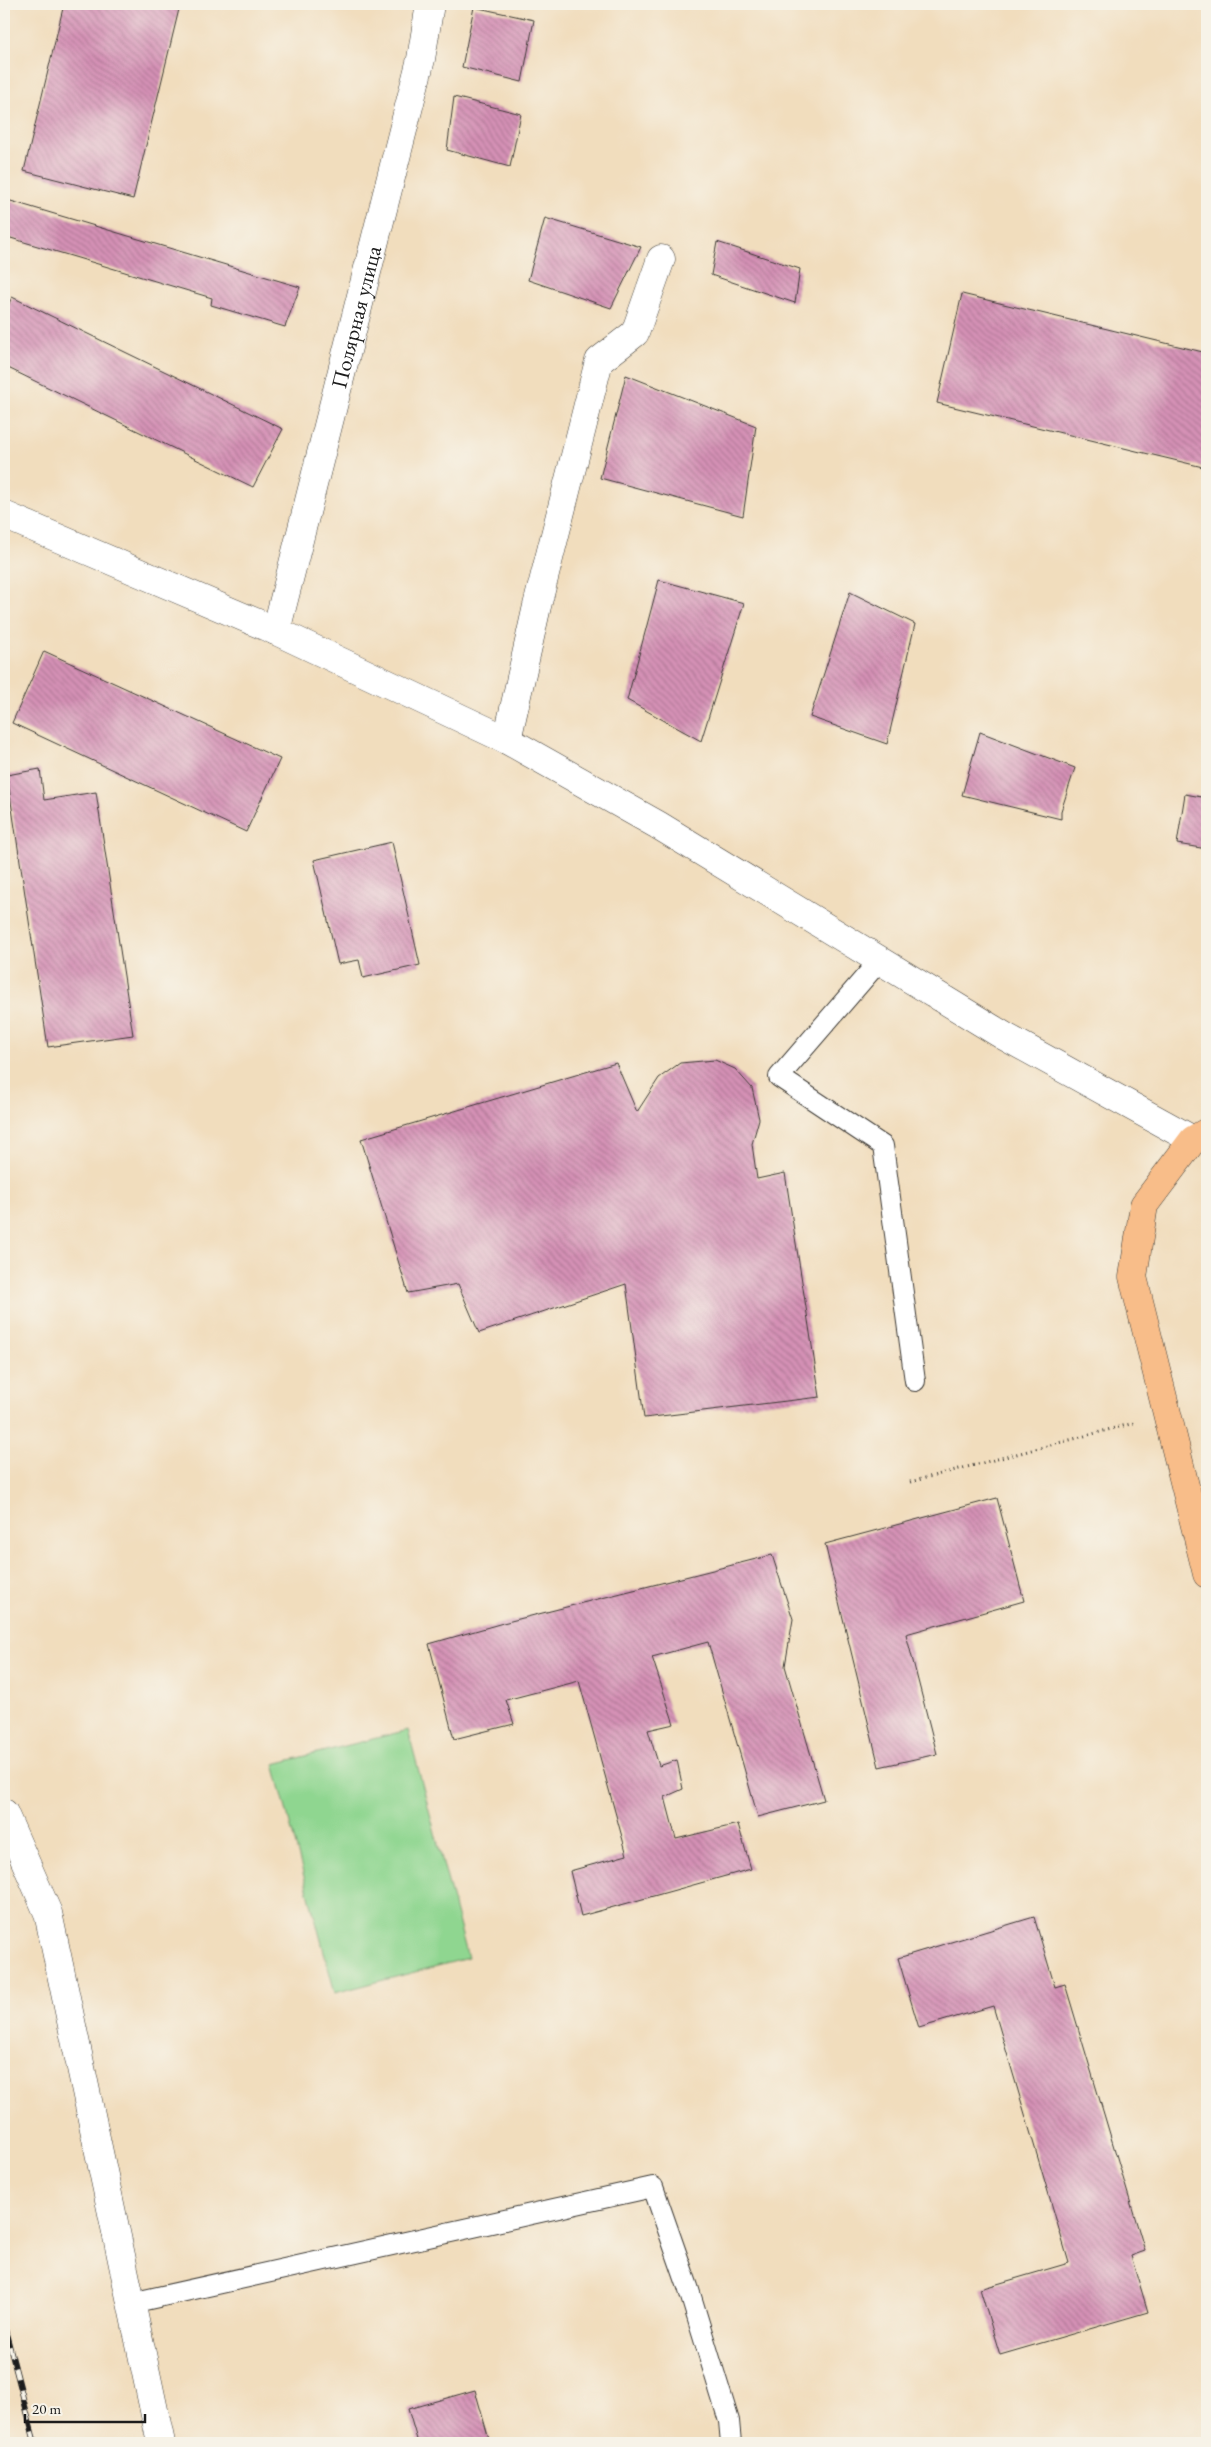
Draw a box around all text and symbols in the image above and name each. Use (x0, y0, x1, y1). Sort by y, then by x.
street label: Полярная улица (324, 242, 388, 392)
scale bar (25, 2392, 145, 2424)
text: 20 m (32, 2399, 61, 2418)

